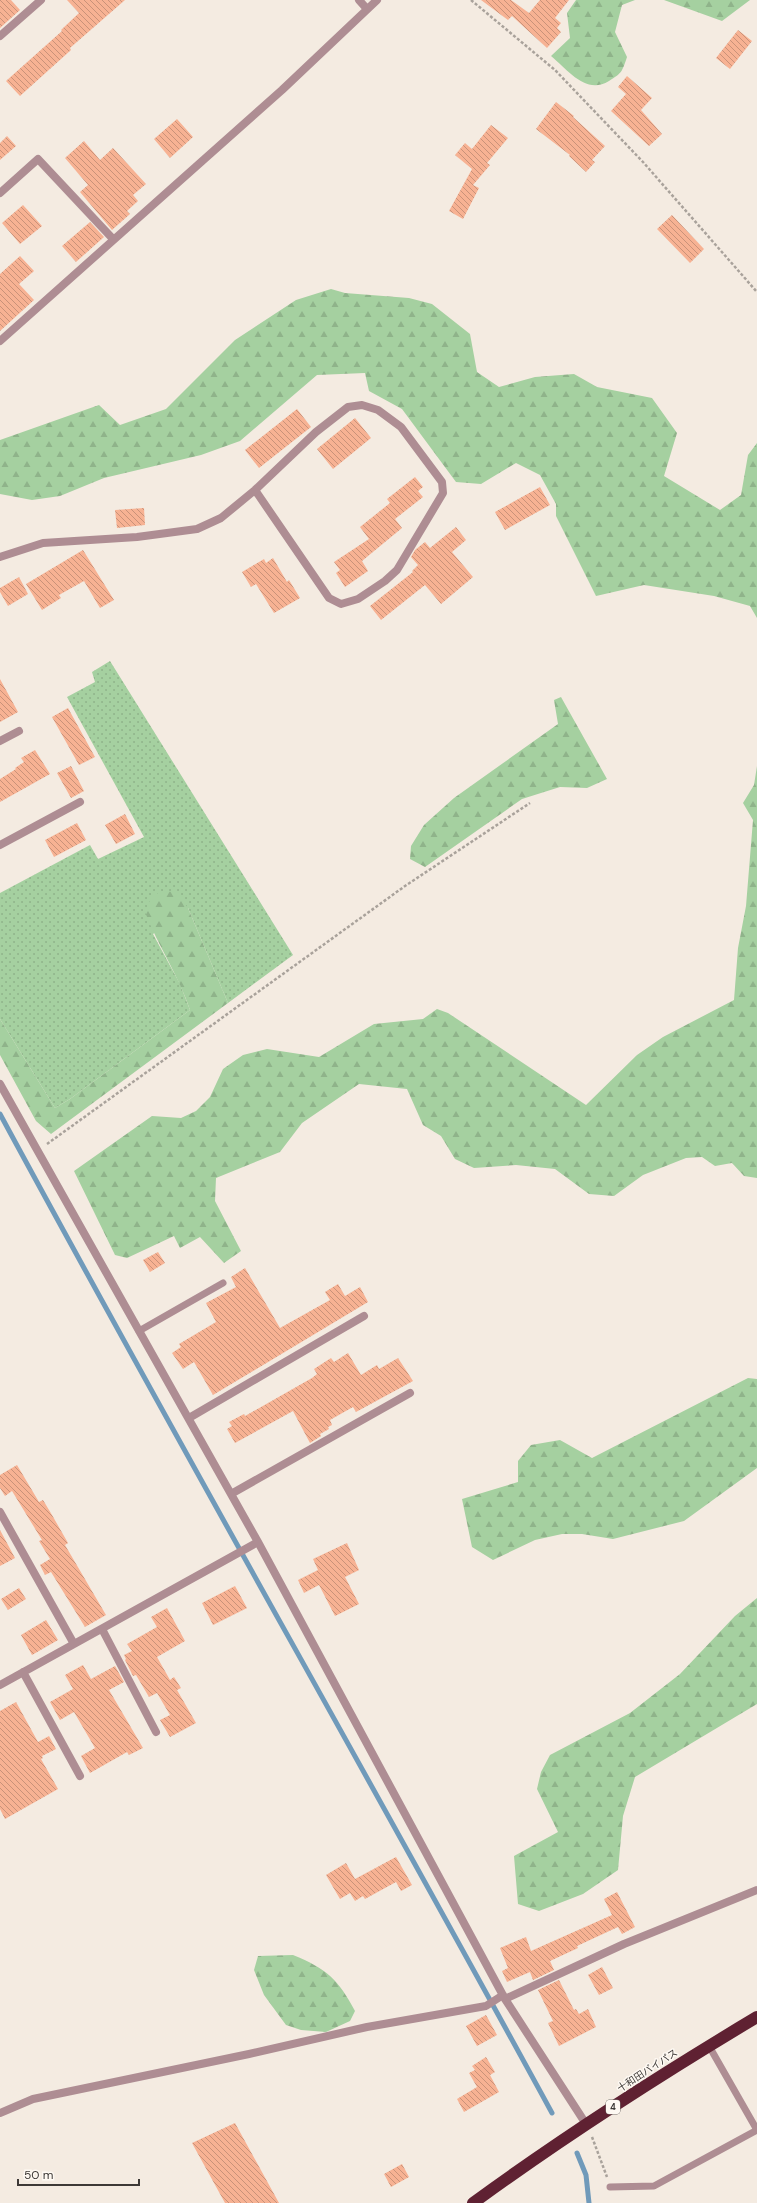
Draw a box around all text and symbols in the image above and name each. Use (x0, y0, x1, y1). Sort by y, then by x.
street label: 十和田バイパス (614, 2046, 680, 2095)
road number: 4 (606, 2100, 620, 2114)
scale bar (18, 2161, 139, 2187)
text: 50 m (24, 2167, 53, 2183)

